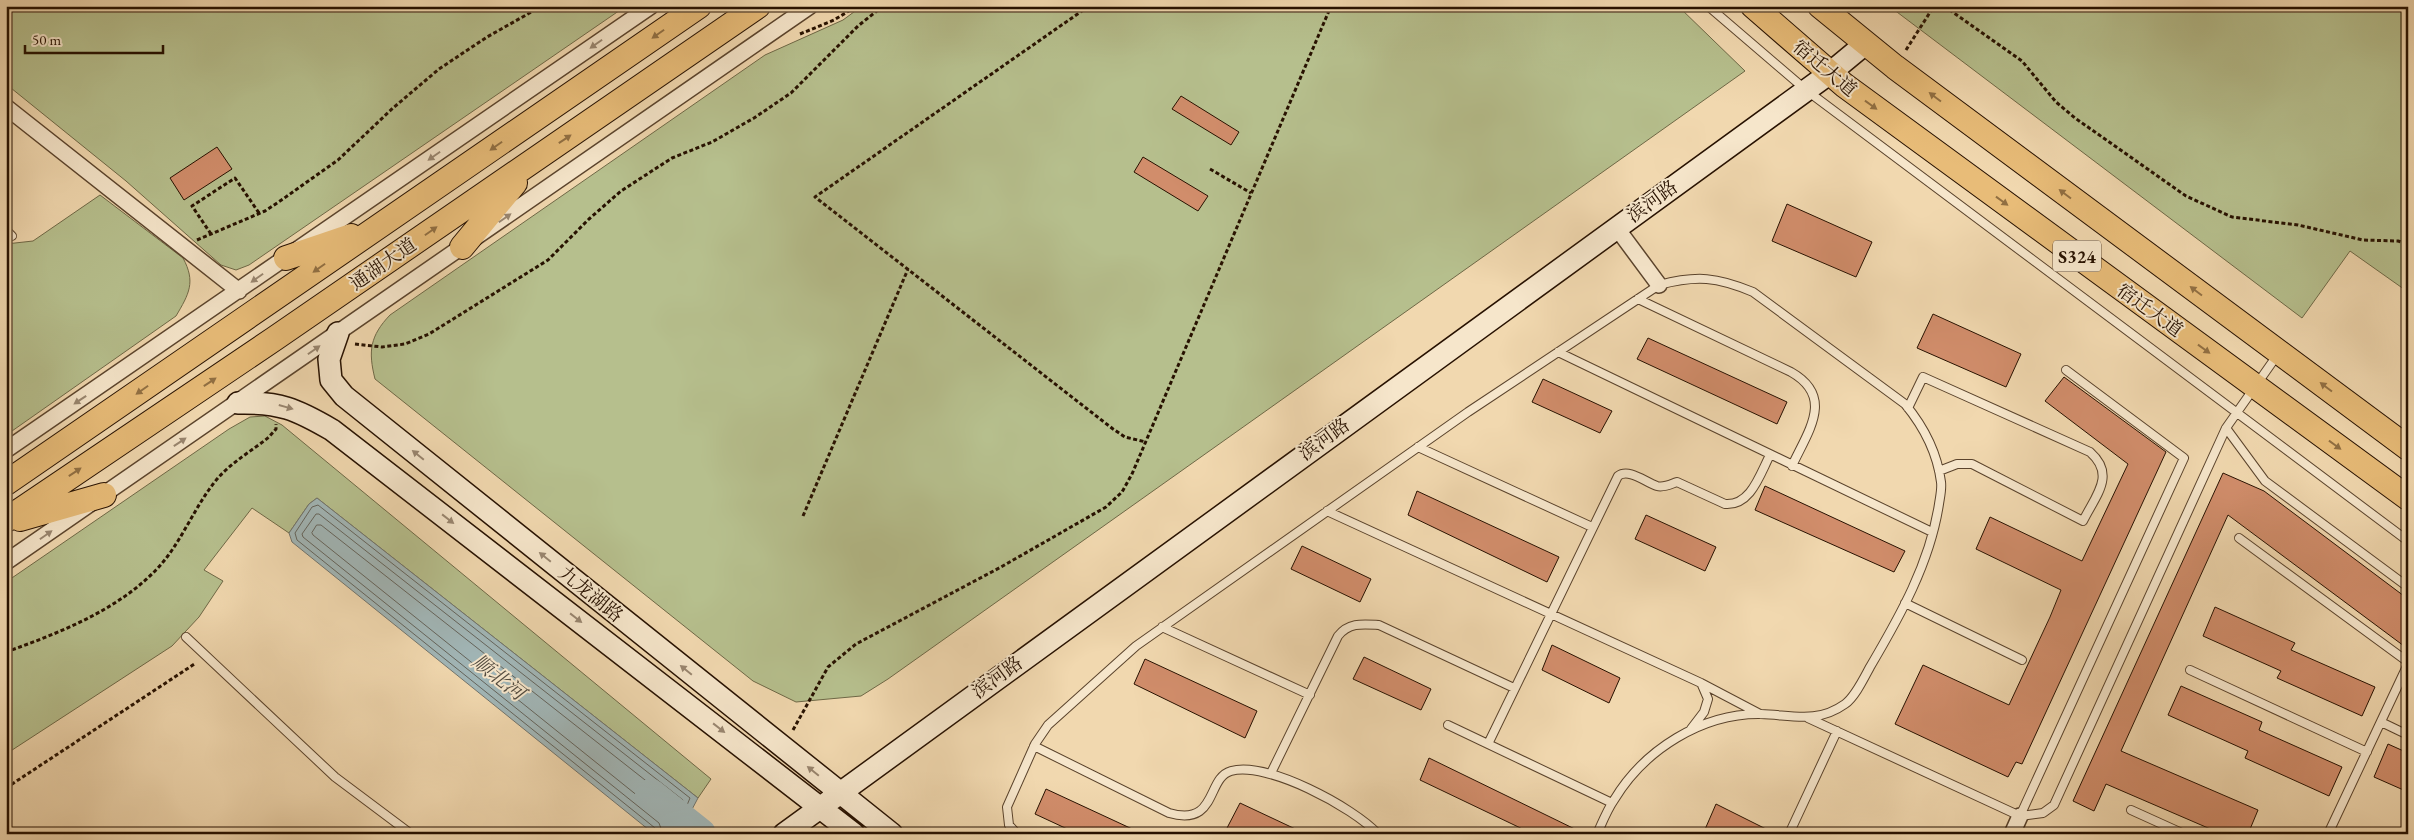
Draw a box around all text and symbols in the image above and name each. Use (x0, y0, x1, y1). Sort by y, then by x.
scale bar (25, 22, 162, 54)
one-way arrow (652, 29, 665, 39)
text: 50 m (32, 30, 61, 49)
street label: 宿迁大道 (1788, 34, 1862, 102)
one-way arrow (590, 39, 603, 49)
one-way arrow (1928, 92, 1942, 102)
one-way arrow (1864, 100, 1878, 110)
one-way arrow (558, 134, 572, 144)
one-way arrow (489, 141, 503, 151)
one-way arrow (427, 151, 441, 161)
street label: 滨河路 (1622, 174, 1682, 228)
one-way arrow (2058, 189, 2072, 199)
one-way arrow (1995, 196, 2009, 206)
one-way arrow (498, 213, 512, 223)
one-way arrow (424, 226, 438, 236)
street label: 通湖大道 (345, 232, 421, 296)
road number: S324 (2053, 240, 2101, 272)
one-way arrow (312, 263, 326, 273)
one-way arrow (250, 273, 264, 283)
street label: 宿迁大道 (2112, 278, 2188, 342)
one-way arrow (2190, 285, 2203, 296)
one-way arrow (2197, 344, 2211, 354)
one-way arrow (307, 345, 321, 355)
one-way arrow (203, 377, 217, 387)
one-way arrow (2320, 382, 2333, 393)
one-way arrow (135, 385, 149, 395)
one-way arrow (73, 395, 86, 405)
one-way arrow (278, 404, 293, 412)
street label: 滨河路 (1294, 412, 1354, 466)
one-way arrow (174, 438, 187, 447)
one-way arrow (2328, 440, 2342, 450)
one-way arrow (412, 450, 425, 461)
one-way arrow (68, 467, 82, 477)
one-way arrow (441, 513, 454, 524)
one-way arrow (40, 530, 53, 539)
one-way arrow (538, 552, 552, 562)
street label: 九龙湖路 (554, 560, 628, 628)
one-way arrow (569, 613, 583, 623)
water label: 顺北河 (467, 648, 533, 708)
street label: 滨河路 (967, 650, 1027, 704)
one-way arrow (680, 664, 693, 675)
one-way arrow (712, 723, 725, 734)
one-way arrow (806, 766, 819, 777)

